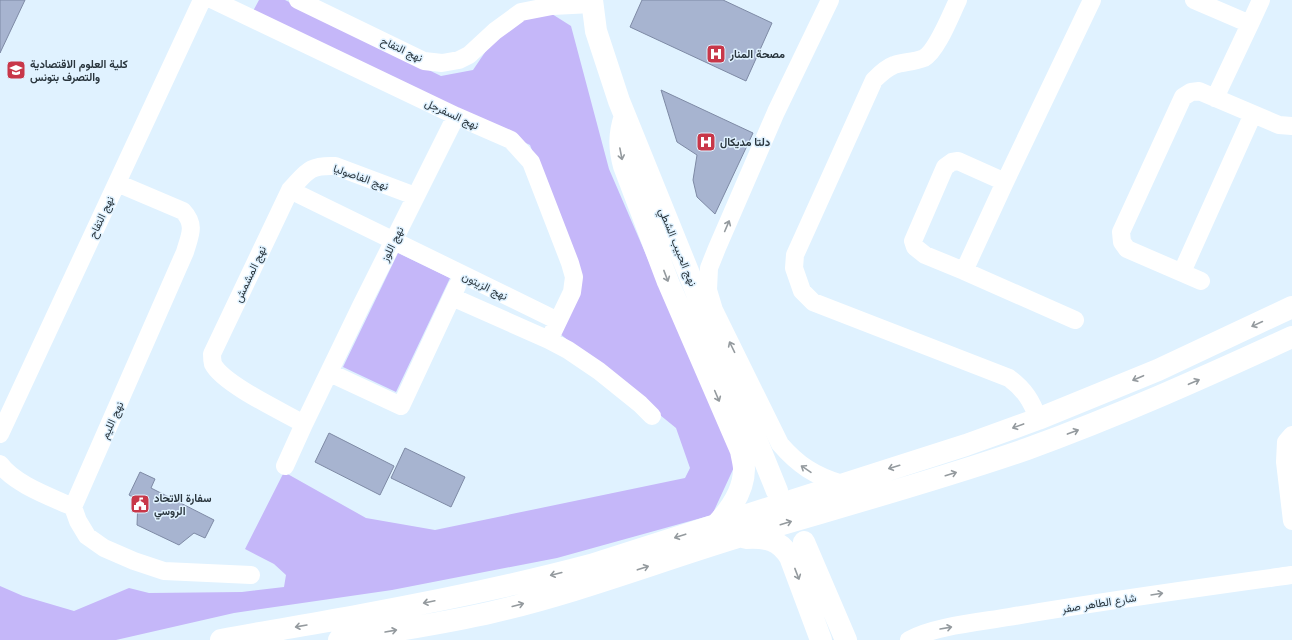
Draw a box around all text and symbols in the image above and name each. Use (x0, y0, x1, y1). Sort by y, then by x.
street label: نهج التفاح (378, 33, 425, 66)
hospital icon: مصحة المنار (705, 43, 727, 65)
place label: مصحة المنار (729, 47, 785, 61)
place label: كلية العلوم الاقتصادية والتصرف بتونس (30, 57, 128, 84)
school or university icon: كلية العلوم الاقتصادية والتصرف بتونس (5, 59, 27, 81)
street label: نهج السفرجل (422, 95, 481, 133)
hospital icon: دلتا مديكال (695, 131, 717, 153)
place label: دلتا مديكال (720, 135, 771, 149)
one-way arrow (617, 147, 625, 160)
street label: نهج الفاصوليا (331, 161, 390, 194)
street label: نهج التفاح (85, 194, 118, 241)
street label: نهج الحبيب الشطي (653, 206, 700, 289)
one-way arrow (724, 220, 731, 232)
street label: نهج اللوز (377, 224, 407, 265)
street label: نهج المشمش (231, 244, 270, 305)
street label: نهج الزيتون (459, 269, 510, 304)
one-way arrow (662, 270, 670, 282)
one-way arrow (1251, 321, 1263, 328)
one-way arrow (728, 341, 736, 353)
one-way arrow (1133, 374, 1145, 382)
one-way arrow (1187, 378, 1199, 385)
one-way arrow (714, 389, 721, 401)
street label: نهج الليم (98, 399, 127, 441)
one-way arrow (1011, 423, 1024, 430)
one-way arrow (1067, 427, 1079, 435)
one-way arrow (800, 464, 812, 472)
one-way arrow (889, 464, 901, 472)
one-way arrow (944, 470, 957, 477)
place label: سفارة الاتحاد الروسي (154, 491, 212, 520)
public building icon: سفارة الاتحاد الروسي (129, 493, 151, 515)
one-way arrow (779, 519, 792, 526)
one-way arrow (674, 533, 687, 540)
one-way arrow (636, 564, 649, 571)
one-way arrow (793, 567, 801, 579)
one-way arrow (549, 571, 562, 578)
street label: شارع الطاهر صفر (1060, 590, 1138, 617)
one-way arrow (1150, 590, 1163, 598)
one-way arrow (423, 598, 436, 606)
one-way arrow (512, 601, 525, 609)
one-way arrow (295, 622, 308, 630)
one-way arrow (939, 624, 952, 632)
one-way arrow (384, 627, 397, 635)

